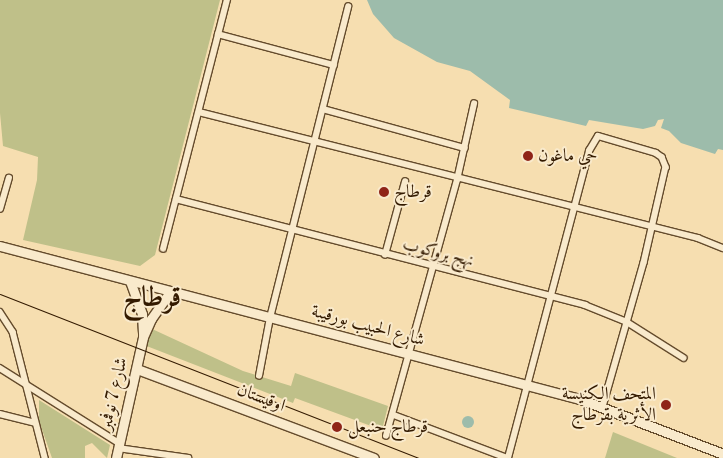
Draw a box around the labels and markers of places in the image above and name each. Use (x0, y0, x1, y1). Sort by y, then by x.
place label: حي ماغون (538, 145, 598, 167)
marker: حي ماغون (522, 150, 534, 162)
place label: قرطاج (394, 181, 432, 203)
marker: قرطاج (378, 186, 390, 198)
place label: المتحف الكنيسة الأثرية بقرطاج (562, 384, 656, 426)
marker: المتحف الكنيسة الأثرية بقرطاج (660, 399, 672, 411)
place label: قرطاج حنبعل (348, 416, 428, 438)
marker: قرطاج حنبعل (330, 420, 344, 434)

